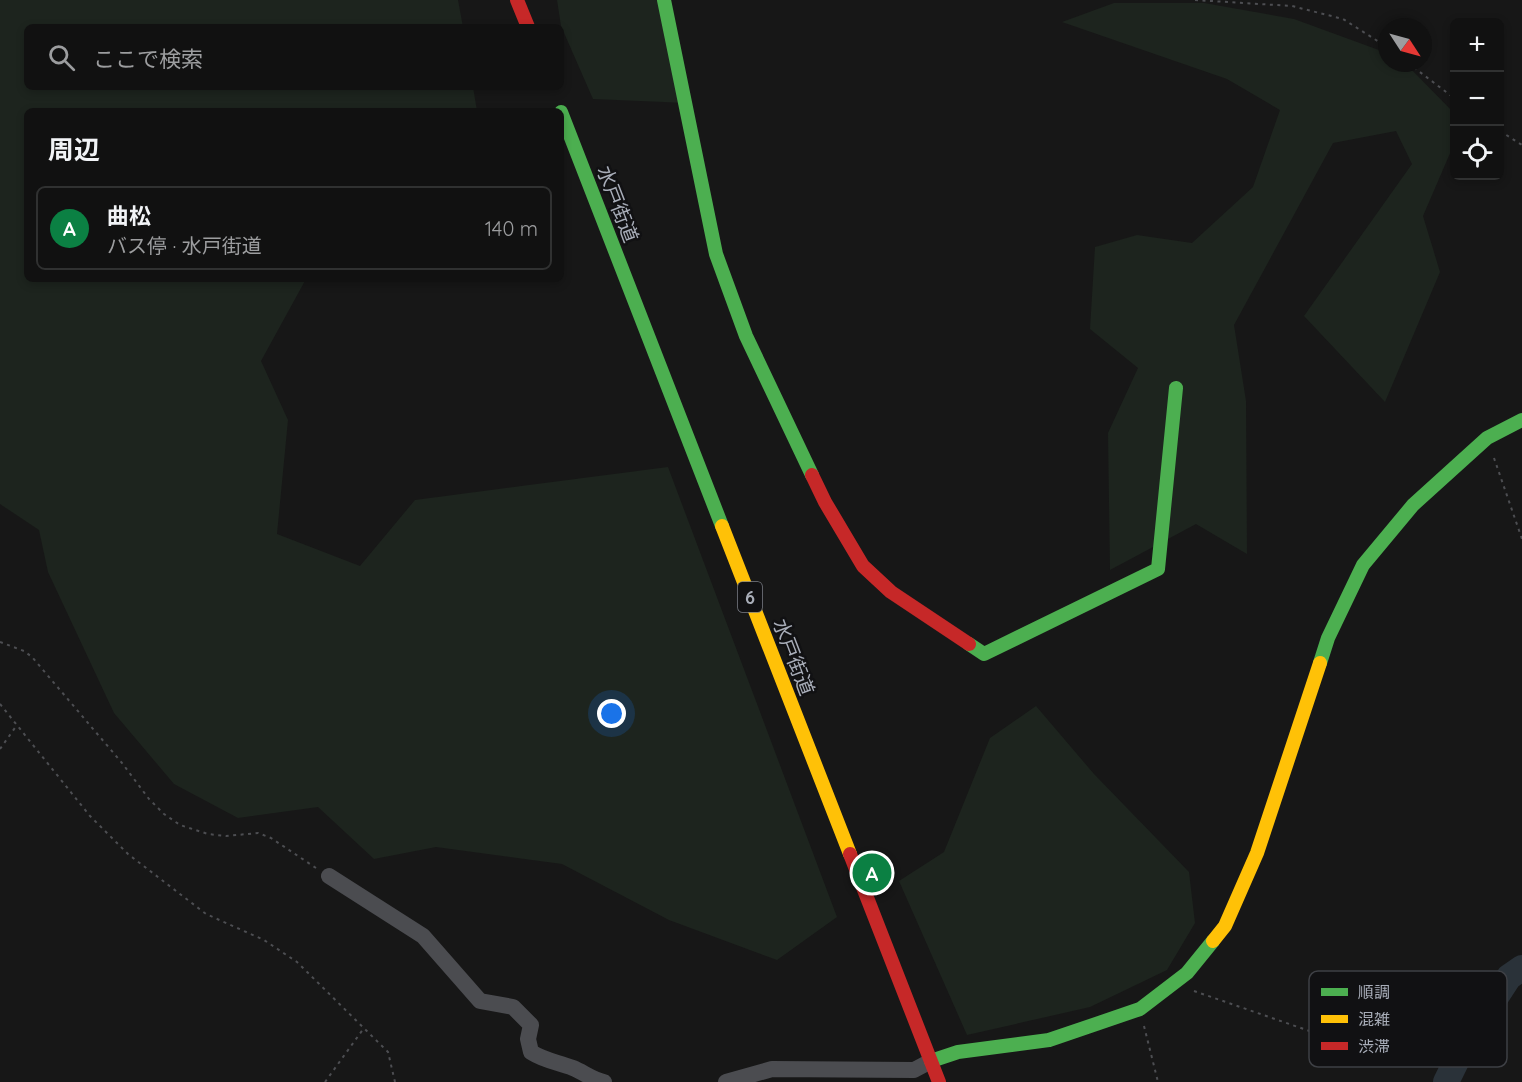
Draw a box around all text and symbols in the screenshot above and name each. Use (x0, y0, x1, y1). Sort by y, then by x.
north arrow (1378, 18, 1432, 72)
map controls (1450, 18, 1504, 180)
button: + (1450, 18, 1504, 72)
search box (24, 24, 564, 90)
icon: search (45, 41, 78, 74)
text: ここで検索 (93, 45, 203, 73)
button: − (1450, 72, 1504, 126)
button: locate (1450, 126, 1504, 180)
text: 周辺 (48, 133, 100, 166)
street label: 水戸街道 (592, 162, 644, 246)
text: 曲松 (107, 202, 151, 230)
text: A (63, 216, 76, 241)
text: 140 m (485, 216, 538, 241)
text: バス停 · 水戸街道 (107, 233, 262, 258)
road number: 6 (738, 582, 762, 612)
street label: 水戸街道 (768, 615, 820, 699)
your location (597, 699, 626, 728)
pin: A (852, 850, 892, 896)
legend (1309, 971, 1507, 1067)
text: 順調 (1358, 982, 1390, 1002)
text: 混雑 (1358, 1009, 1390, 1029)
text: 渋滞 (1358, 1036, 1390, 1056)

